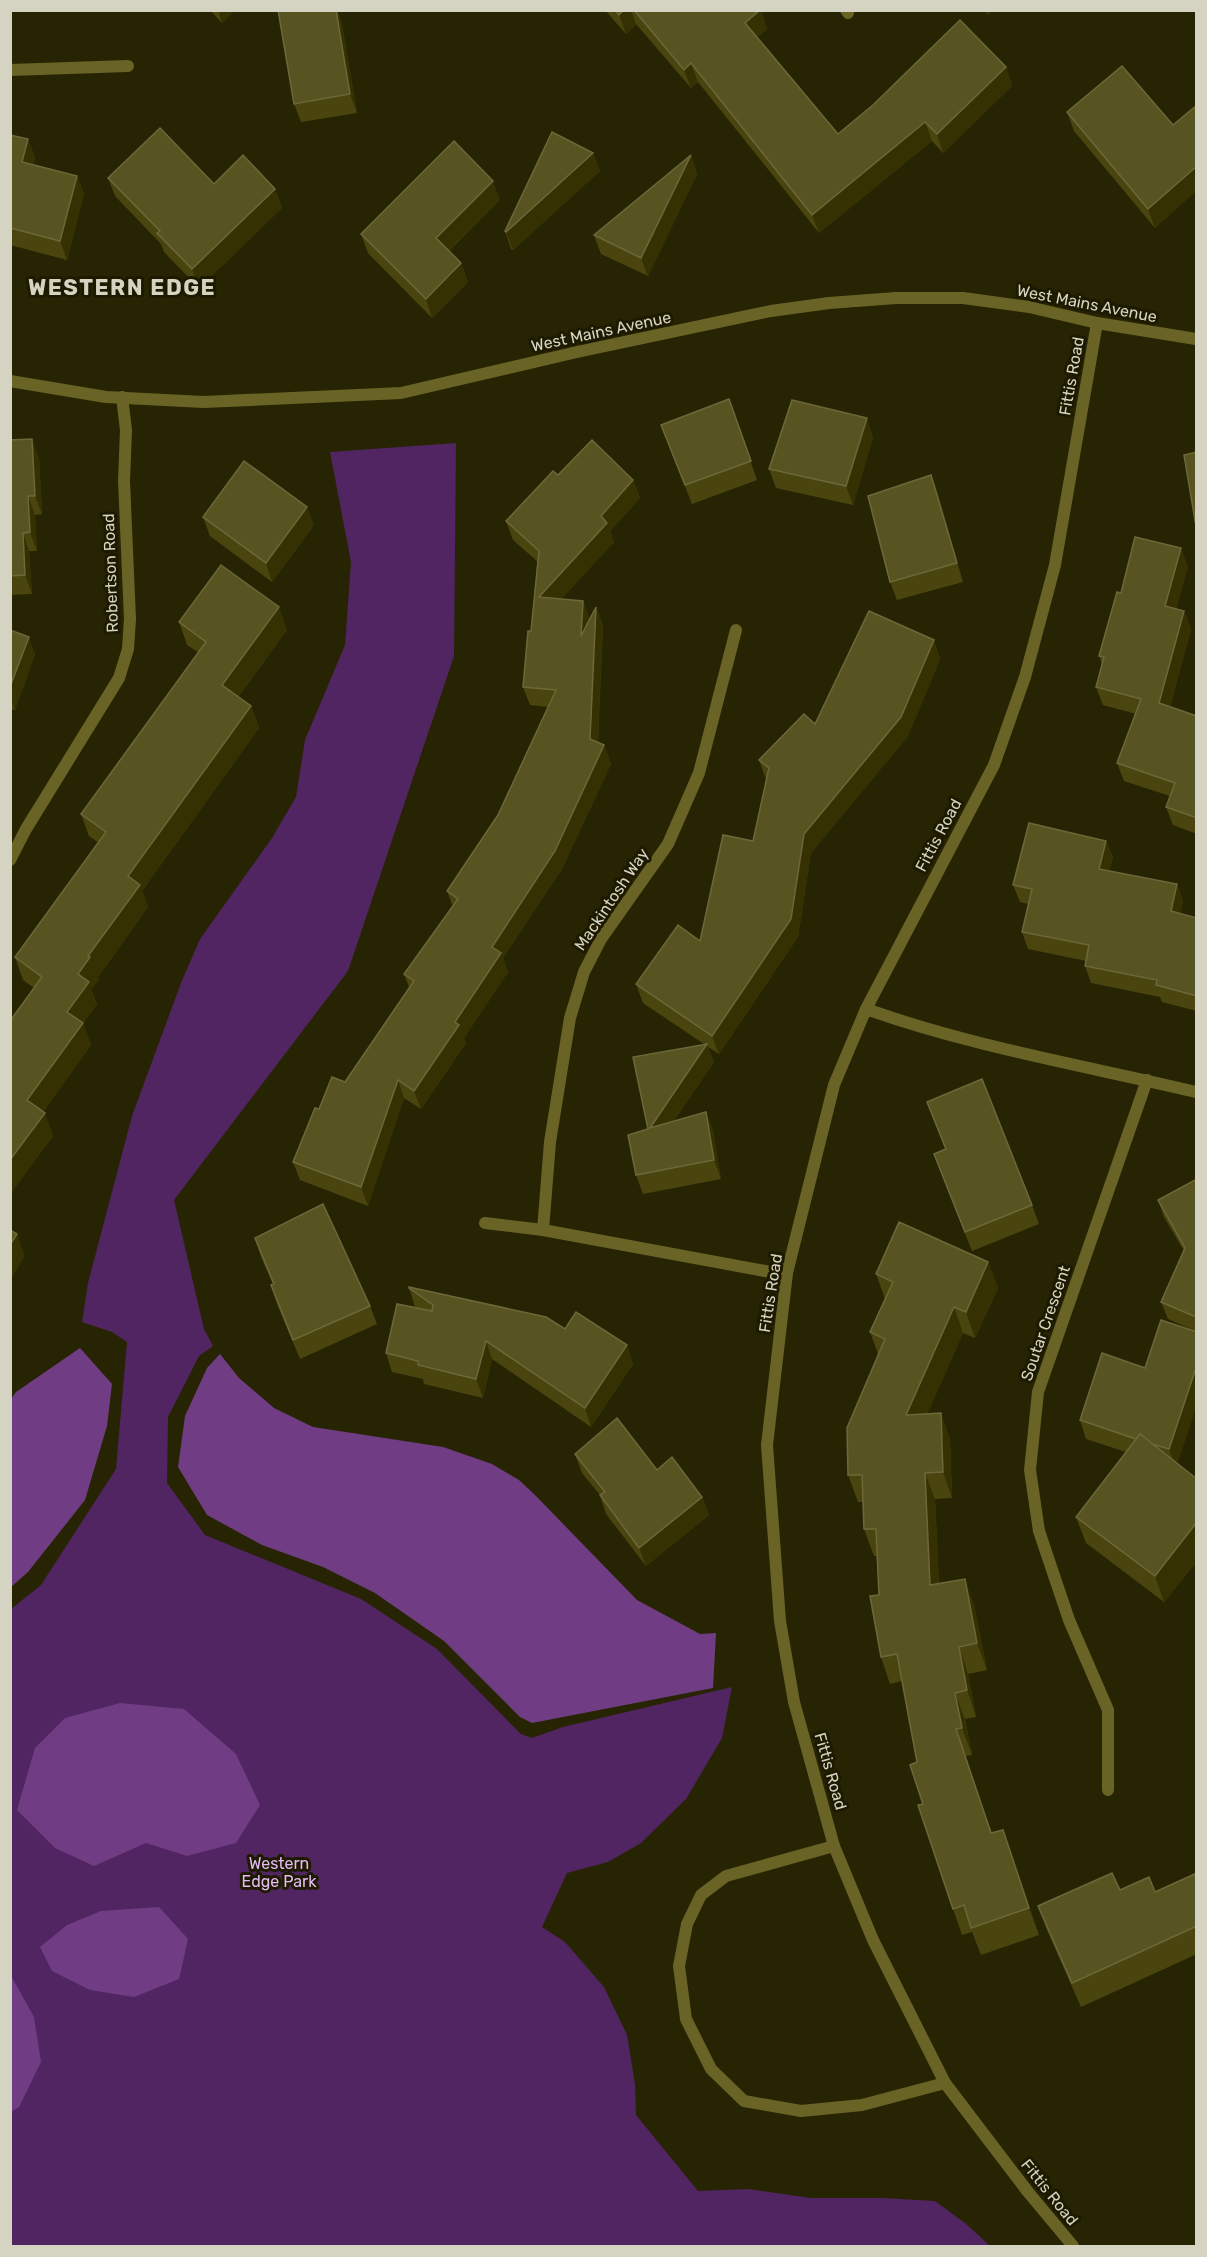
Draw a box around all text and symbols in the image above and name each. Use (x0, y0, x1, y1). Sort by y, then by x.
district label: WESTERN EDGE (28, 274, 216, 301)
street label: West Mains Avenue (1015, 281, 1159, 326)
street label: West Mains Avenue (529, 307, 673, 356)
street label: Fittis Road (1055, 335, 1088, 417)
street label: Robertson Road (99, 513, 122, 633)
street label: Fittis Road (911, 796, 966, 875)
street label: Mackintosh Way (570, 844, 653, 954)
street label: Fittis Road (755, 1252, 786, 1334)
street label: Soutar Crescent (1017, 1263, 1074, 1383)
street label: Fittis Road (810, 1730, 851, 1812)
park label: Western Edge Park (242, 1854, 317, 1891)
street label: Fittis Road (1017, 2155, 1082, 2229)

